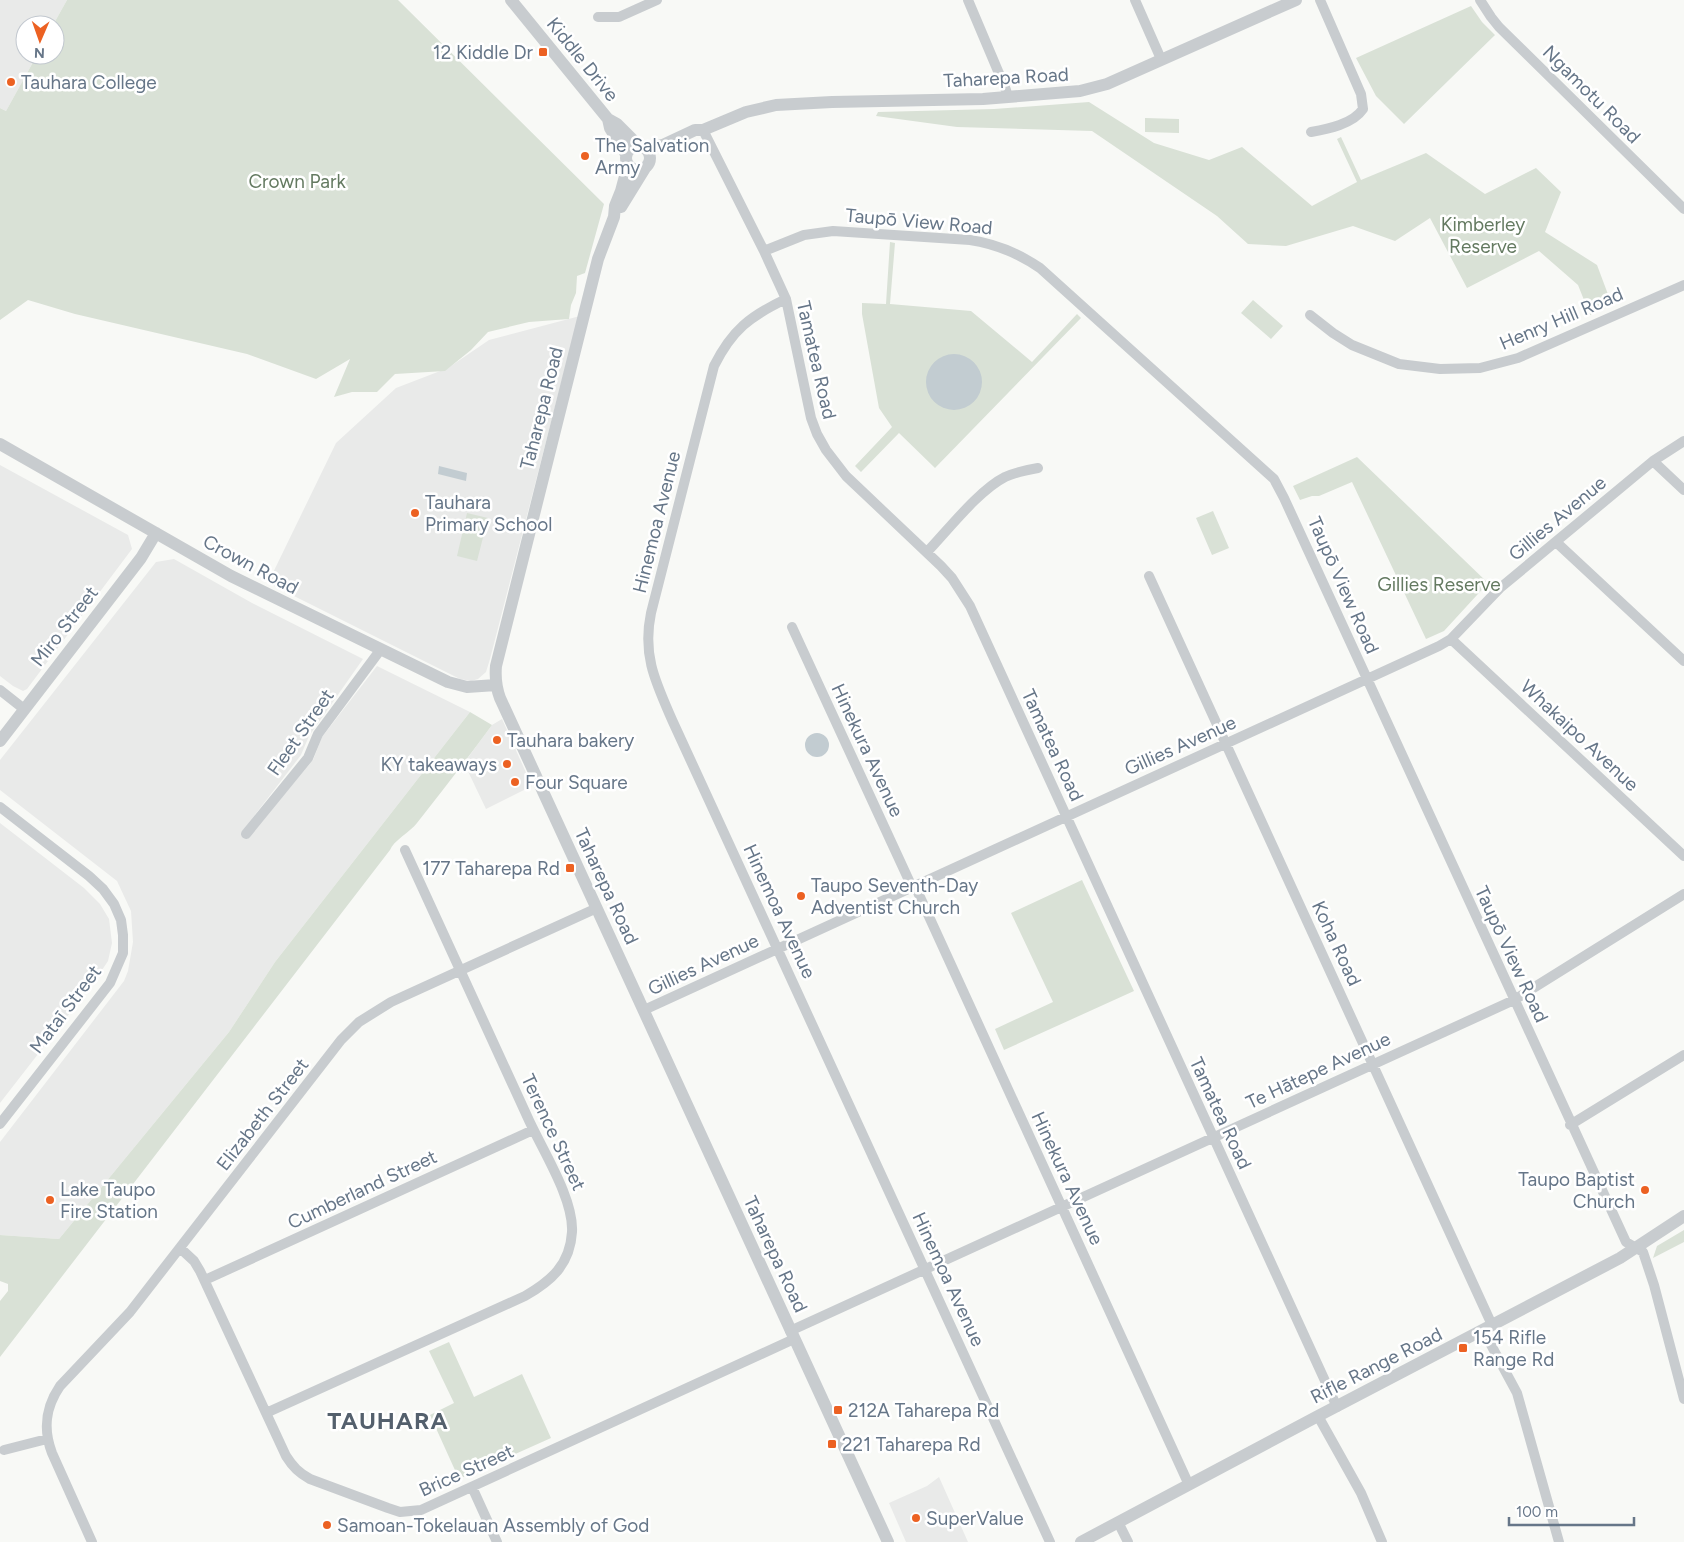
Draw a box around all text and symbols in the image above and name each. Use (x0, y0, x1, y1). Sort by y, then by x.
street label: Kiddle Drive (542, 13, 623, 106)
north arrow (15, 15, 65, 65)
place label: 12 Kiddle Dr (433, 41, 534, 64)
street label: Ngamotu Road (1538, 41, 1645, 148)
text: N (34, 44, 45, 61)
marker: 12 Kiddle Dr (537, 46, 549, 58)
street label: Taharepa Road (943, 63, 1069, 92)
place label: Tauhara College (21, 71, 157, 94)
marker: Tauhara College (5, 76, 17, 88)
place label: The Salvation Army (595, 134, 709, 179)
marker: The Salvation Army (579, 150, 591, 162)
park label: Crown Park (248, 170, 346, 193)
street label: Taupō View Road (844, 204, 993, 239)
park label: Kimberley Reserve (1441, 213, 1525, 258)
street label: Henry Hill Road (1496, 282, 1626, 355)
street label: Tamatea Road (792, 299, 841, 421)
street label: Taharepa Road (515, 344, 568, 472)
street label: Hinemoa Avenue (628, 449, 685, 595)
street label: Gillies Avenue (1504, 471, 1611, 566)
place label: Tauhara Primary School (425, 491, 553, 536)
marker: Tauhara Primary School (409, 507, 421, 519)
street label: Taupō View Road (1303, 513, 1384, 657)
street label: Crown Road (199, 530, 302, 599)
park label: Gillies Reserve (1377, 573, 1501, 596)
street label: Miro Street (26, 581, 103, 671)
street label: Whakaipo Avenue (1516, 675, 1643, 796)
street label: Hinekura Avenue (827, 680, 909, 821)
street label: Fleet Street (262, 685, 339, 780)
street label: Tamatea Road (1017, 686, 1088, 805)
street label: Gillies Avenue (1121, 711, 1240, 780)
place label: Tauhara bakery (507, 729, 634, 752)
marker: Tauhara bakery (491, 734, 503, 746)
place label: KY takeaways (380, 753, 497, 776)
marker: KY takeaways (501, 758, 513, 770)
place label: Four Square (525, 771, 628, 794)
marker: Four Square (509, 776, 521, 788)
street label: Taharepa Road (570, 825, 643, 948)
street label: Hinemoa Avenue (738, 840, 821, 982)
place label: 177 Taharepa Rd (422, 857, 560, 880)
marker: 177 Taharepa Rd (564, 862, 576, 874)
place label: Taupo Seventh-Day Adventist Church (811, 874, 978, 919)
street label: Taupō View Road (1470, 882, 1553, 1026)
marker: Taupo Seventh-Day Adventist Church (795, 890, 807, 902)
street label: Koha Road (1307, 897, 1366, 989)
street label: Gillies Avenue (644, 929, 762, 1000)
street label: Mataī Street (25, 960, 106, 1058)
street label: Te Hātepe Avenue (1242, 1027, 1394, 1114)
street label: Elizabeth Street (211, 1054, 313, 1175)
street label: Tamatea Road (1185, 1054, 1256, 1173)
street label: Terence Street (517, 1070, 591, 1194)
street label: Hinekura Avenue (1027, 1108, 1109, 1249)
street label: Cumberland Street (284, 1145, 440, 1234)
place label: Taupo Baptist Church (1518, 1168, 1635, 1213)
place label: Lake Taupo Fire Station (60, 1178, 158, 1223)
marker: Taupo Baptist Church (1639, 1184, 1651, 1196)
street label: Taharepa Road (739, 1193, 812, 1316)
marker: Lake Taupo Fire Station (44, 1194, 56, 1206)
street label: Hinemoa Avenue (907, 1208, 990, 1350)
street label: Rifle Range Road (1307, 1322, 1446, 1409)
place label: 154 Rifle Range Rd (1473, 1326, 1554, 1371)
marker: 154 Rifle Range Rd (1457, 1342, 1469, 1354)
place label: 212A Taharepa Rd (848, 1399, 999, 1422)
marker: 212A Taharepa Rd (832, 1404, 844, 1416)
district label: TAUHARA (327, 1406, 449, 1435)
place label: 221 Taharepa Rd (842, 1433, 981, 1456)
marker: 221 Taharepa Rd (826, 1438, 838, 1450)
street label: Brice Street (415, 1439, 517, 1502)
scale bar (1509, 1494, 1634, 1526)
text: 100 m (1516, 1503, 1558, 1521)
place label: SuperValue (926, 1507, 1024, 1530)
marker: SuperValue (910, 1512, 922, 1524)
place label: Samoan-Tokelauan Assembly of God (337, 1514, 649, 1537)
marker: Samoan-Tokelauan Assembly of God (321, 1519, 333, 1531)

